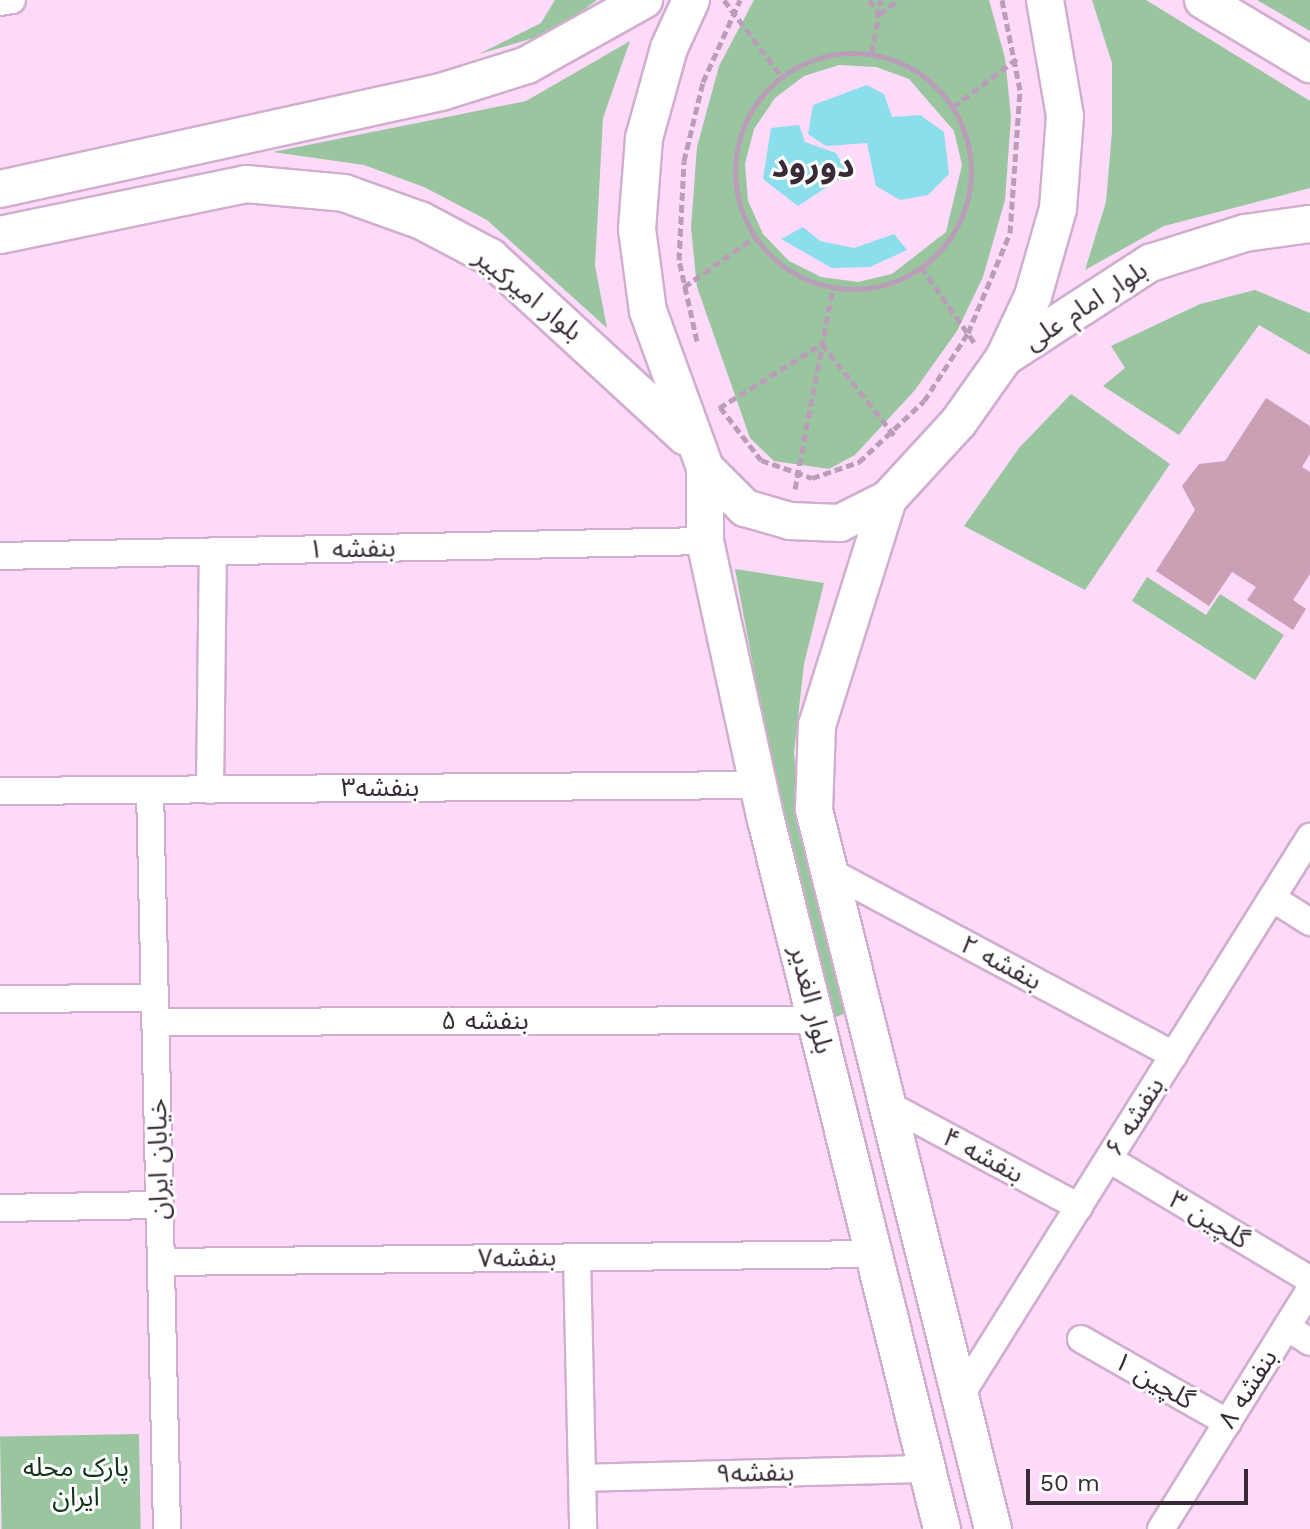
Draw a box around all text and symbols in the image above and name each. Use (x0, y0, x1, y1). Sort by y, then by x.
district label: دورود (772, 146, 854, 186)
street label: بلوار امیرکبیر (468, 242, 588, 348)
street label: بلوار امام علی (1019, 255, 1153, 357)
street label: بنفشه ۱ (308, 533, 396, 565)
street label: بنفشه۳ (341, 772, 419, 804)
street label: بنفشه ۲ (955, 929, 1047, 997)
street label: بلوار الغدیر (783, 943, 839, 1057)
street label: بنفشه ۵ (441, 1005, 529, 1037)
street label: بنفشه ۶ (1099, 1072, 1171, 1162)
street label: خیابان ایران (142, 1098, 176, 1220)
street label: بنفشه ۴ (937, 1122, 1029, 1190)
street label: گلچین ۳ (1163, 1184, 1255, 1256)
street label: بنفشه۷ (478, 1242, 556, 1274)
street label: بنفشه ۸ (1212, 1344, 1284, 1434)
street label: گلچین ۱ (1108, 1346, 1200, 1416)
park label: پارک محله ایران (23, 1452, 129, 1514)
scale bar (1030, 1453, 1252, 1503)
street label: بنفشه۹ (716, 1457, 794, 1489)
text: 50 m (1040, 1469, 1100, 1497)

